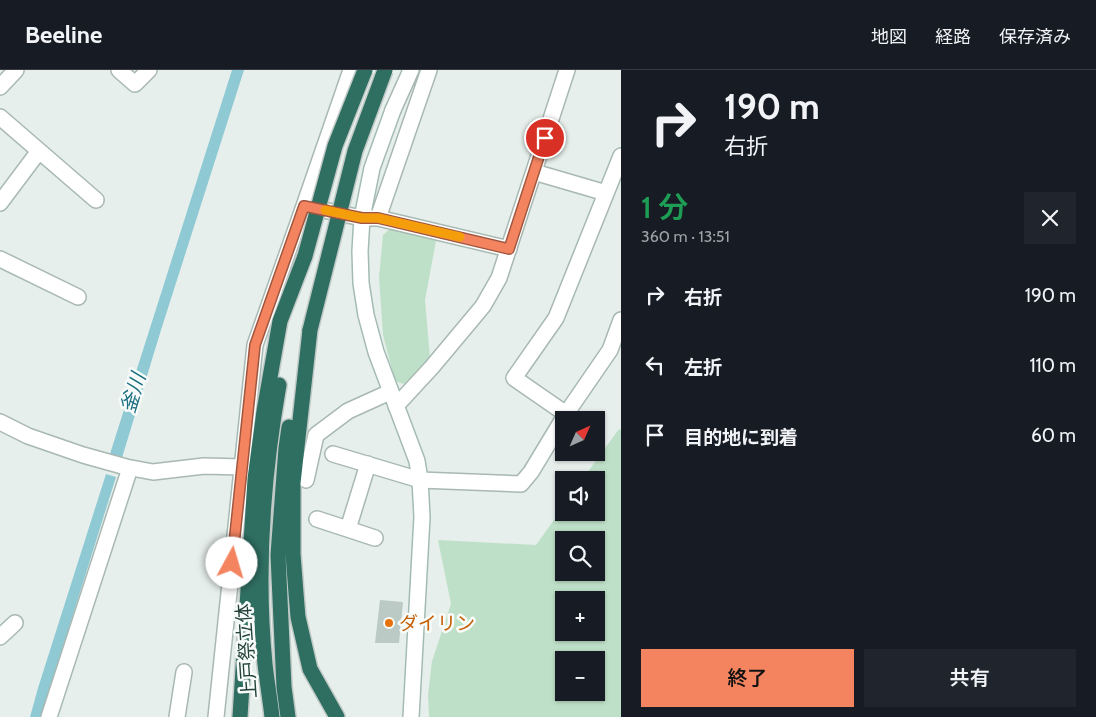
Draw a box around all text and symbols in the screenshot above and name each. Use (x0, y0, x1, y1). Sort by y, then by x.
text: Beeline (25, 20, 102, 49)
text: 地図 (871, 26, 907, 48)
text: 経路 (935, 26, 971, 48)
text: 保存済み (999, 26, 1071, 48)
text: 190 m (724, 85, 820, 128)
icon: right (641, 90, 706, 155)
pin (524, 117, 566, 159)
icon: arrive (531, 124, 559, 152)
text: 右折 (724, 133, 768, 160)
text: 1 分 (641, 189, 688, 226)
button: close (1024, 192, 1076, 244)
text: 360 m · 13:51 (641, 227, 730, 246)
icon: right (641, 281, 669, 309)
text: 190 m (1025, 284, 1076, 307)
text: 右折 (684, 286, 722, 309)
icon: left (641, 351, 669, 379)
text: 110 m (1029, 354, 1076, 377)
text: 左折 (684, 356, 722, 379)
water label: 釜川 (116, 368, 151, 416)
north arrow (555, 411, 605, 461)
map controls (555, 411, 605, 701)
icon: arrive (641, 421, 669, 449)
text: 60 m (1031, 424, 1076, 447)
text: 目的地に到着 (684, 426, 798, 449)
button: sound (555, 471, 605, 521)
button: search (555, 531, 605, 581)
position arrow (205, 536, 257, 588)
button: + (555, 591, 605, 641)
street label: 上戸祭立体 (232, 603, 261, 699)
place label: ダイリン (399, 612, 475, 635)
marker: ダイリン (383, 617, 395, 629)
button: 終了 (641, 649, 854, 707)
button: 共有 (864, 649, 1076, 707)
button: − (555, 651, 605, 701)

